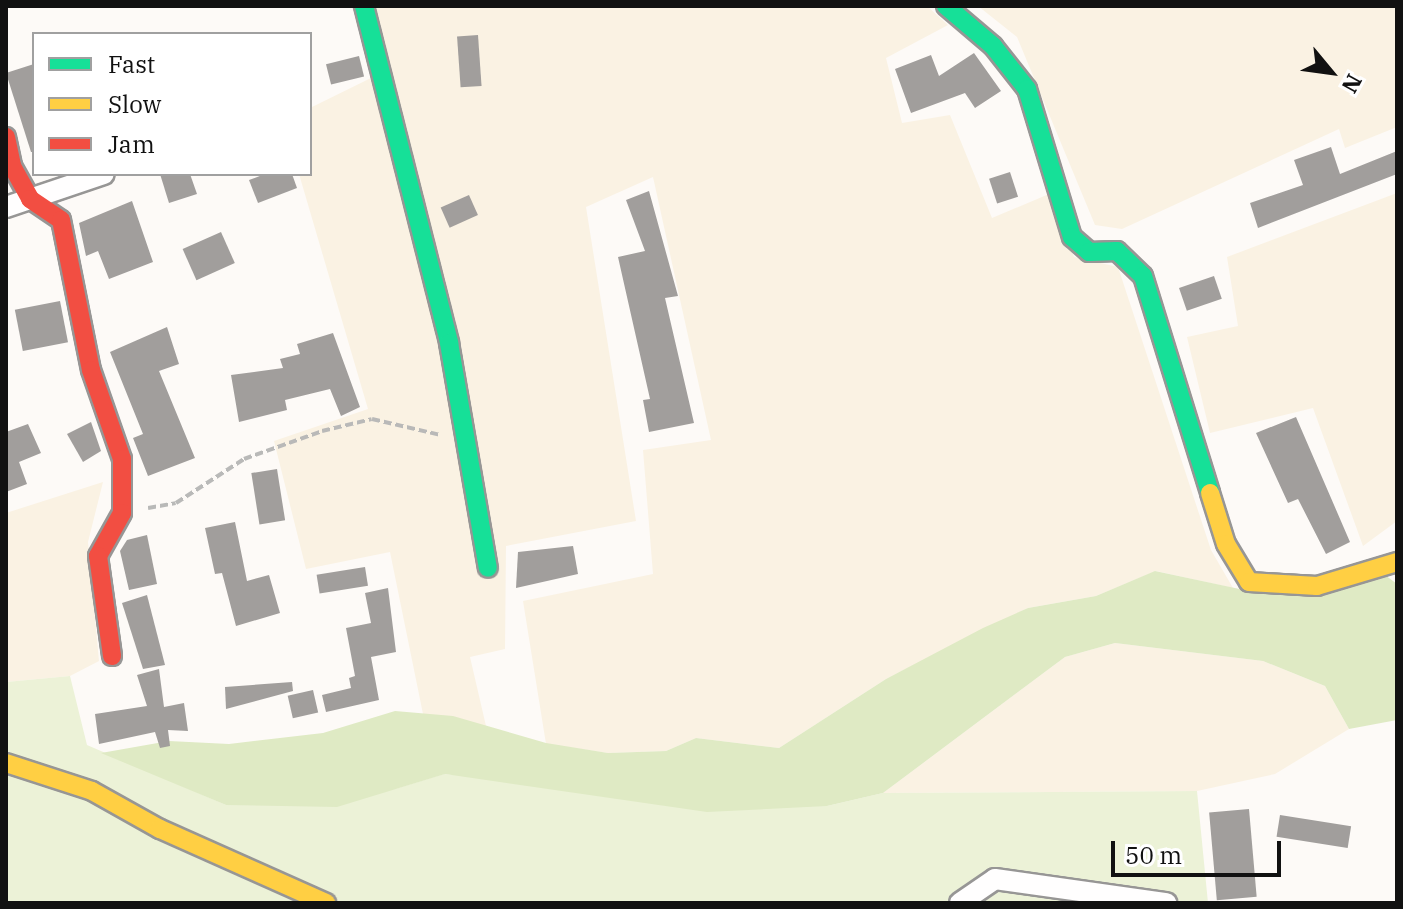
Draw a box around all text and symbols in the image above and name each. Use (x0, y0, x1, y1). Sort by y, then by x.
legend (32, 32, 312, 176)
north arrow (1291, 32, 1371, 112)
text: Fast (108, 48, 155, 80)
text: N (1336, 69, 1369, 99)
text: Slow (108, 88, 161, 120)
text: Jam (108, 128, 155, 160)
scale bar (1115, 825, 1285, 875)
text: 50 m (1125, 839, 1182, 871)

